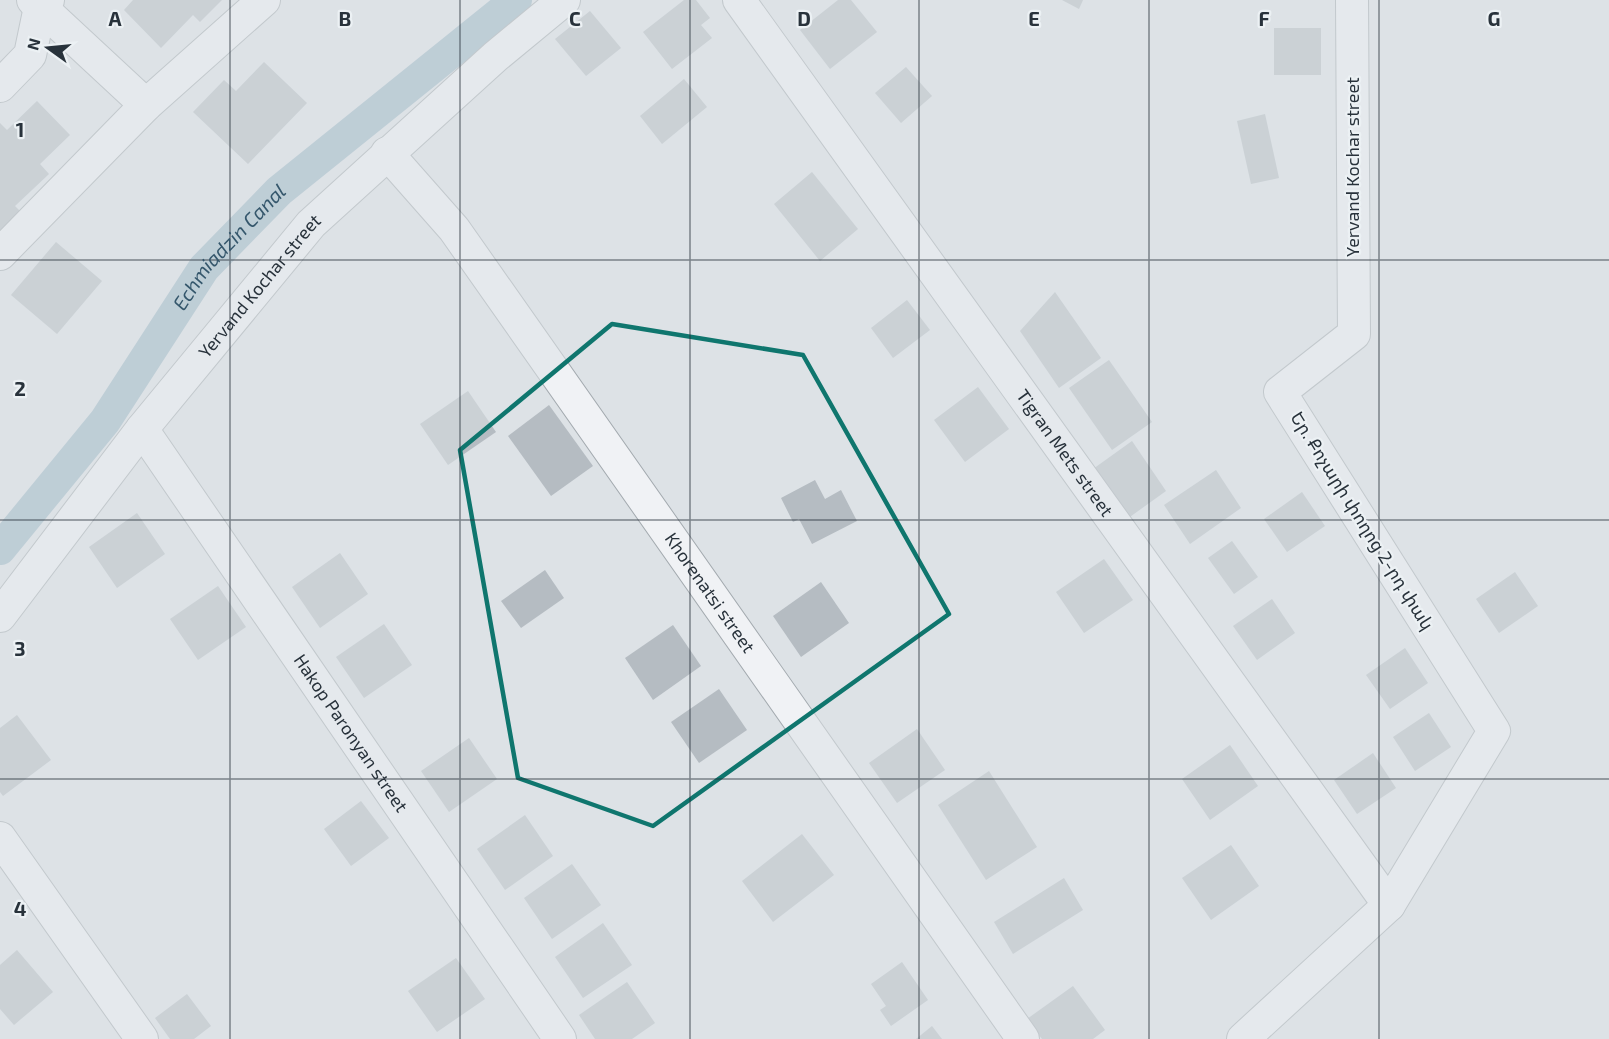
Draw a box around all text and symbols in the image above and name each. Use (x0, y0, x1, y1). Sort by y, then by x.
text: A (108, 6, 122, 30)
text: B (339, 6, 351, 30)
text: C (569, 6, 581, 30)
text: D (797, 6, 811, 30)
text: E (1028, 6, 1040, 30)
text: F (1258, 6, 1270, 30)
text: G (1488, 6, 1500, 30)
north arrow (18, 18, 78, 78)
text: N (22, 36, 44, 52)
street label: Yervand Kochar street (1341, 77, 1363, 257)
text: 1 (16, 117, 24, 141)
water label: Echmiadzin Canal (167, 178, 290, 314)
street label: Yervand Kochar street (193, 209, 325, 362)
text: 2 (14, 376, 26, 400)
street label: Tigran Mets street (1012, 385, 1118, 521)
street label: Եր. Քոչարի փողոց 2-րդ փակ (1286, 407, 1439, 634)
street label: Khorenatsi street (661, 528, 760, 657)
text: 3 (14, 636, 26, 660)
street label: Hakop Paronyan street (290, 650, 413, 816)
text: 4 (14, 896, 27, 920)

